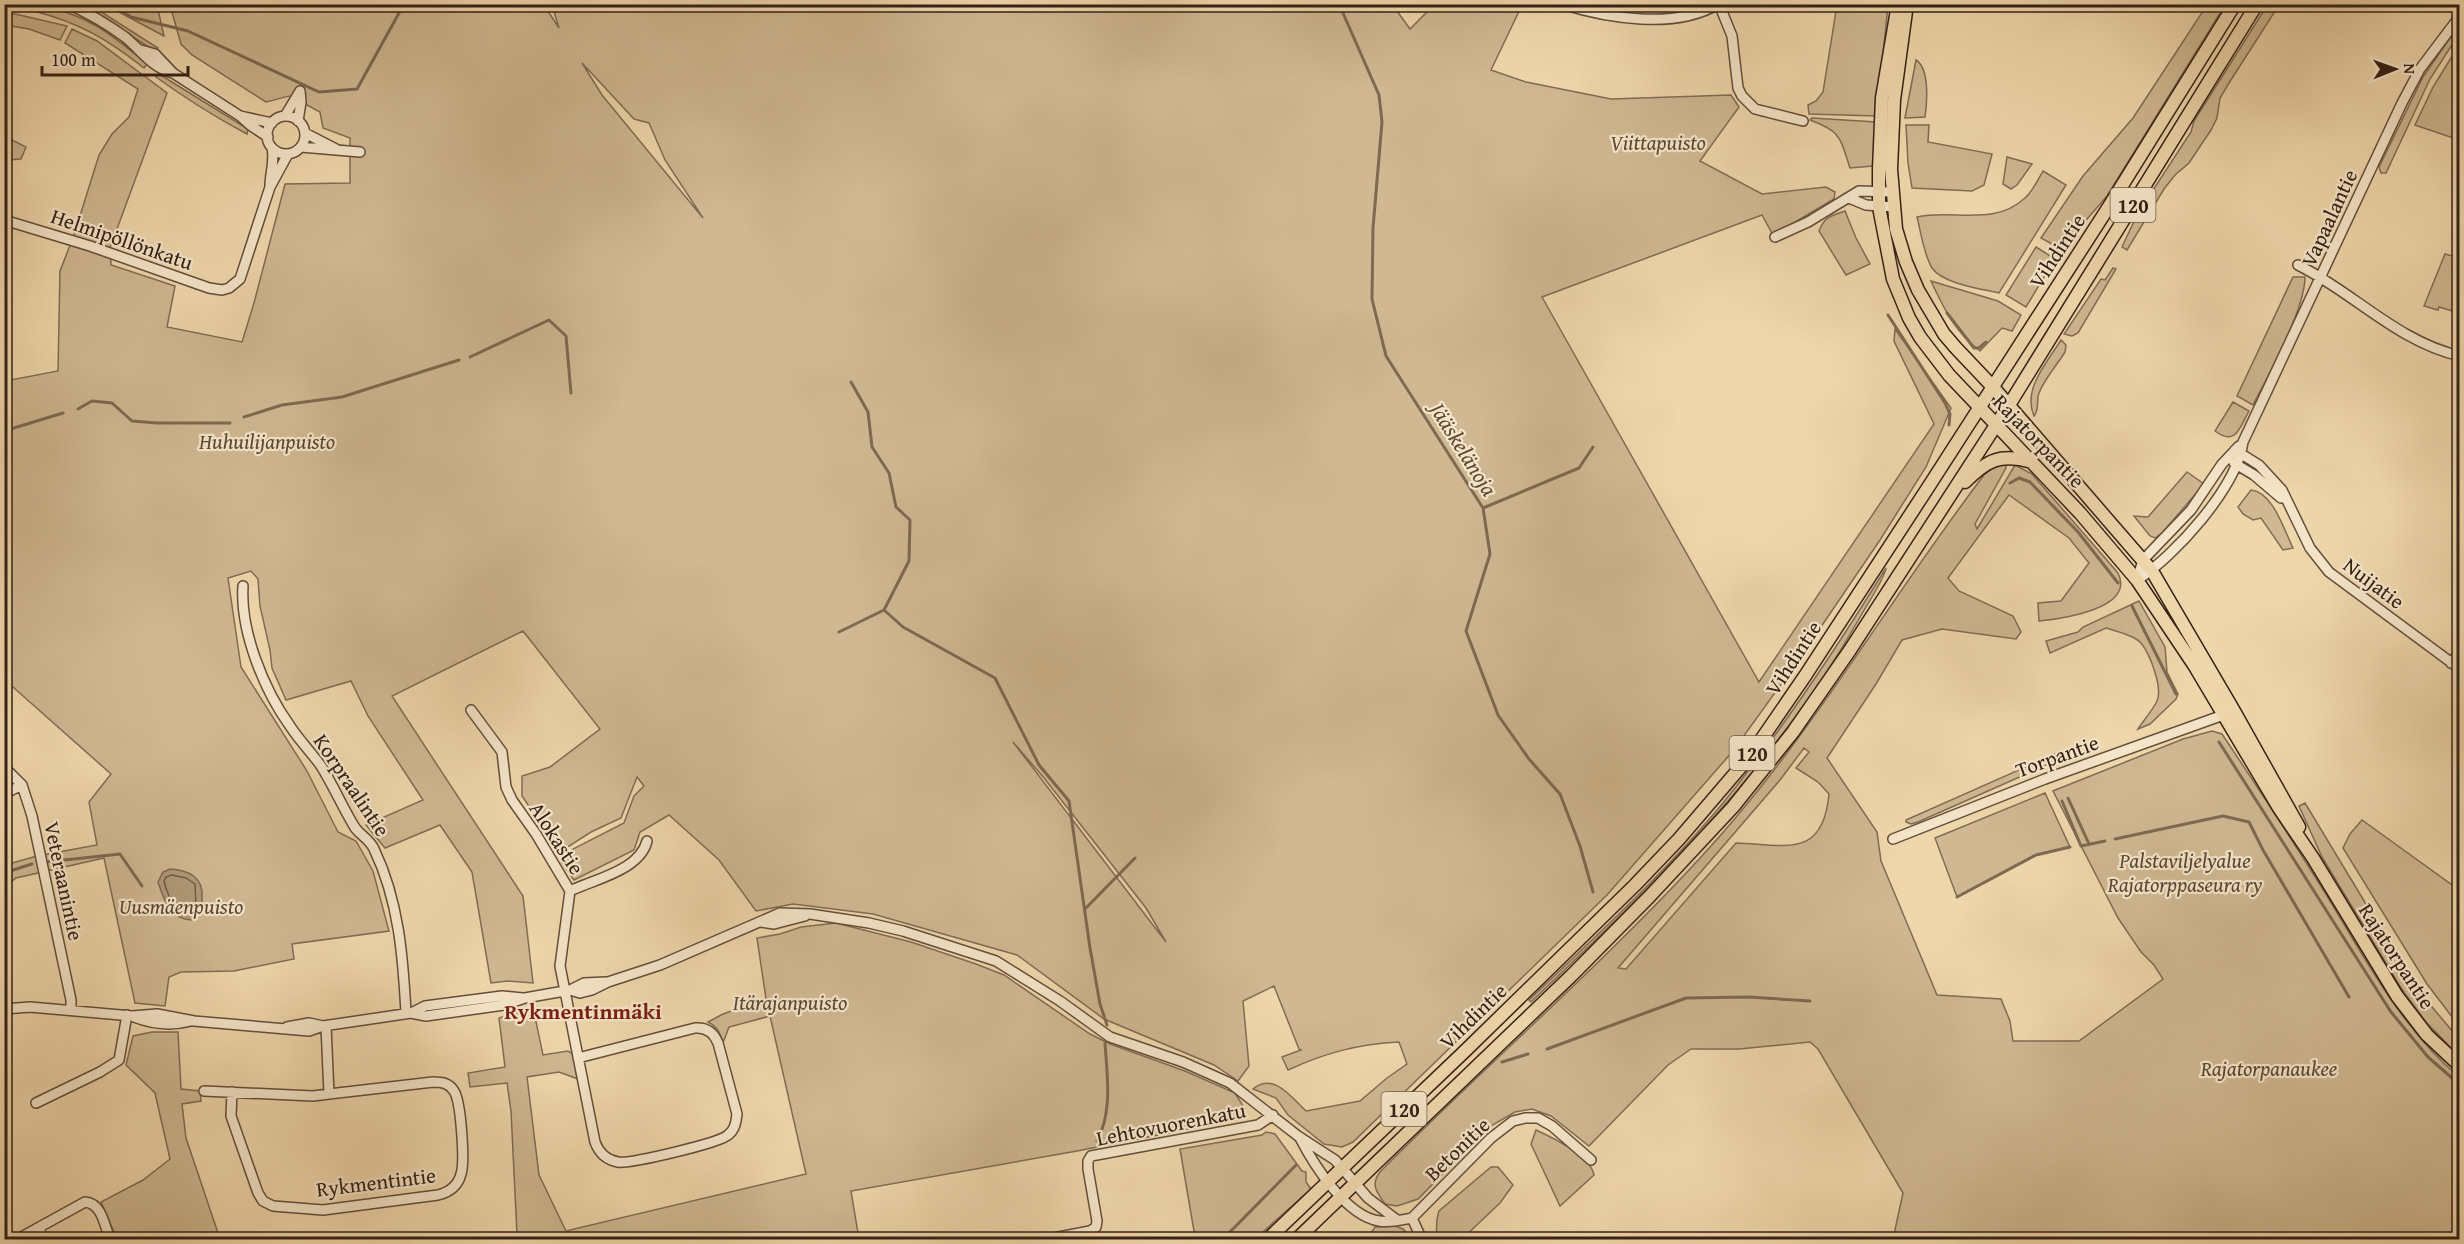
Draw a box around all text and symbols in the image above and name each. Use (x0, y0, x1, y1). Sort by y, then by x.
scale bar (42, 39, 188, 77)
north arrow (2365, 39, 2425, 99)
text: 100 m (51, 46, 96, 73)
text: N (2398, 63, 2422, 75)
park label: Viittapuisto (1610, 127, 1706, 158)
street label: Vapaalantie (2293, 164, 2365, 272)
road number: 120 (2110, 188, 2156, 222)
street label: Helmipöllönkatu (47, 200, 198, 278)
street label: Vihdintie (2021, 207, 2093, 294)
street label: Rajatorpantie (1986, 387, 2092, 495)
water label: Jääskelänoja (1420, 393, 1505, 502)
park label: Huhuilijanpuisto (198, 426, 335, 457)
street label: Nuijatie (2337, 550, 2411, 616)
street label: Vihdintie (1757, 614, 1829, 701)
street label: Korpraalintie (306, 727, 398, 843)
street label: Torpantie (2011, 727, 2103, 785)
road number: 120 (1730, 736, 1774, 770)
street label: Alokastie (522, 795, 592, 881)
street label: Veteraanintie (36, 819, 92, 943)
park label: Palstaviljelyalue Rajatorppaseura ry (2107, 845, 2263, 900)
park label: Uusmäenpuisto (119, 891, 243, 922)
street label: Rajatorpantie (2351, 897, 2443, 1015)
street label: Vihdintie (1432, 976, 1514, 1056)
park label: Itärajanpuisto (733, 987, 847, 1018)
district label: Rykmentinmäki (504, 995, 662, 1027)
park label: Rajatorpanaukee (2200, 1053, 2337, 1084)
road number: 120 (1382, 1092, 1426, 1126)
street label: Lehtovuorenkatu (1094, 1094, 1249, 1154)
street label: Betonitie (1417, 1110, 1497, 1188)
street label: Rykmentintie (314, 1159, 438, 1205)

